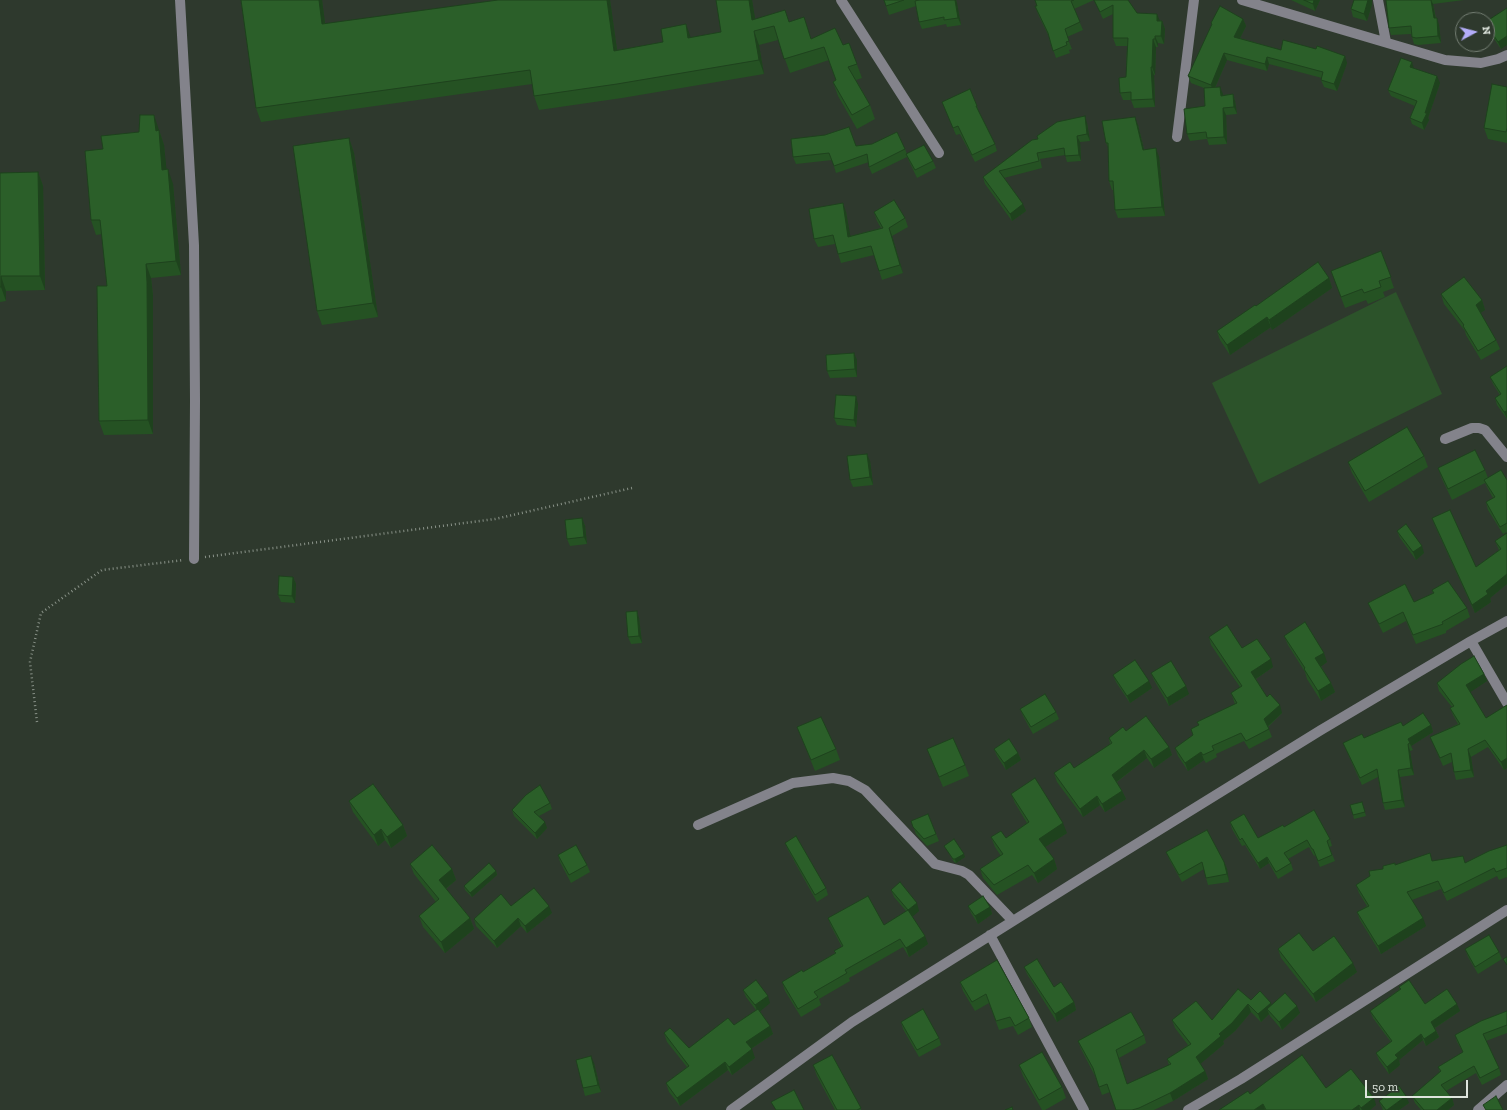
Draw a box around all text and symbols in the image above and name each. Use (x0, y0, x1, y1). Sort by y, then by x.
north arrow (1455, 12, 1495, 52)
text: N (1479, 26, 1493, 36)
scale bar (1367, 1072, 1470, 1098)
text: 50 m (1372, 1080, 1398, 1094)

